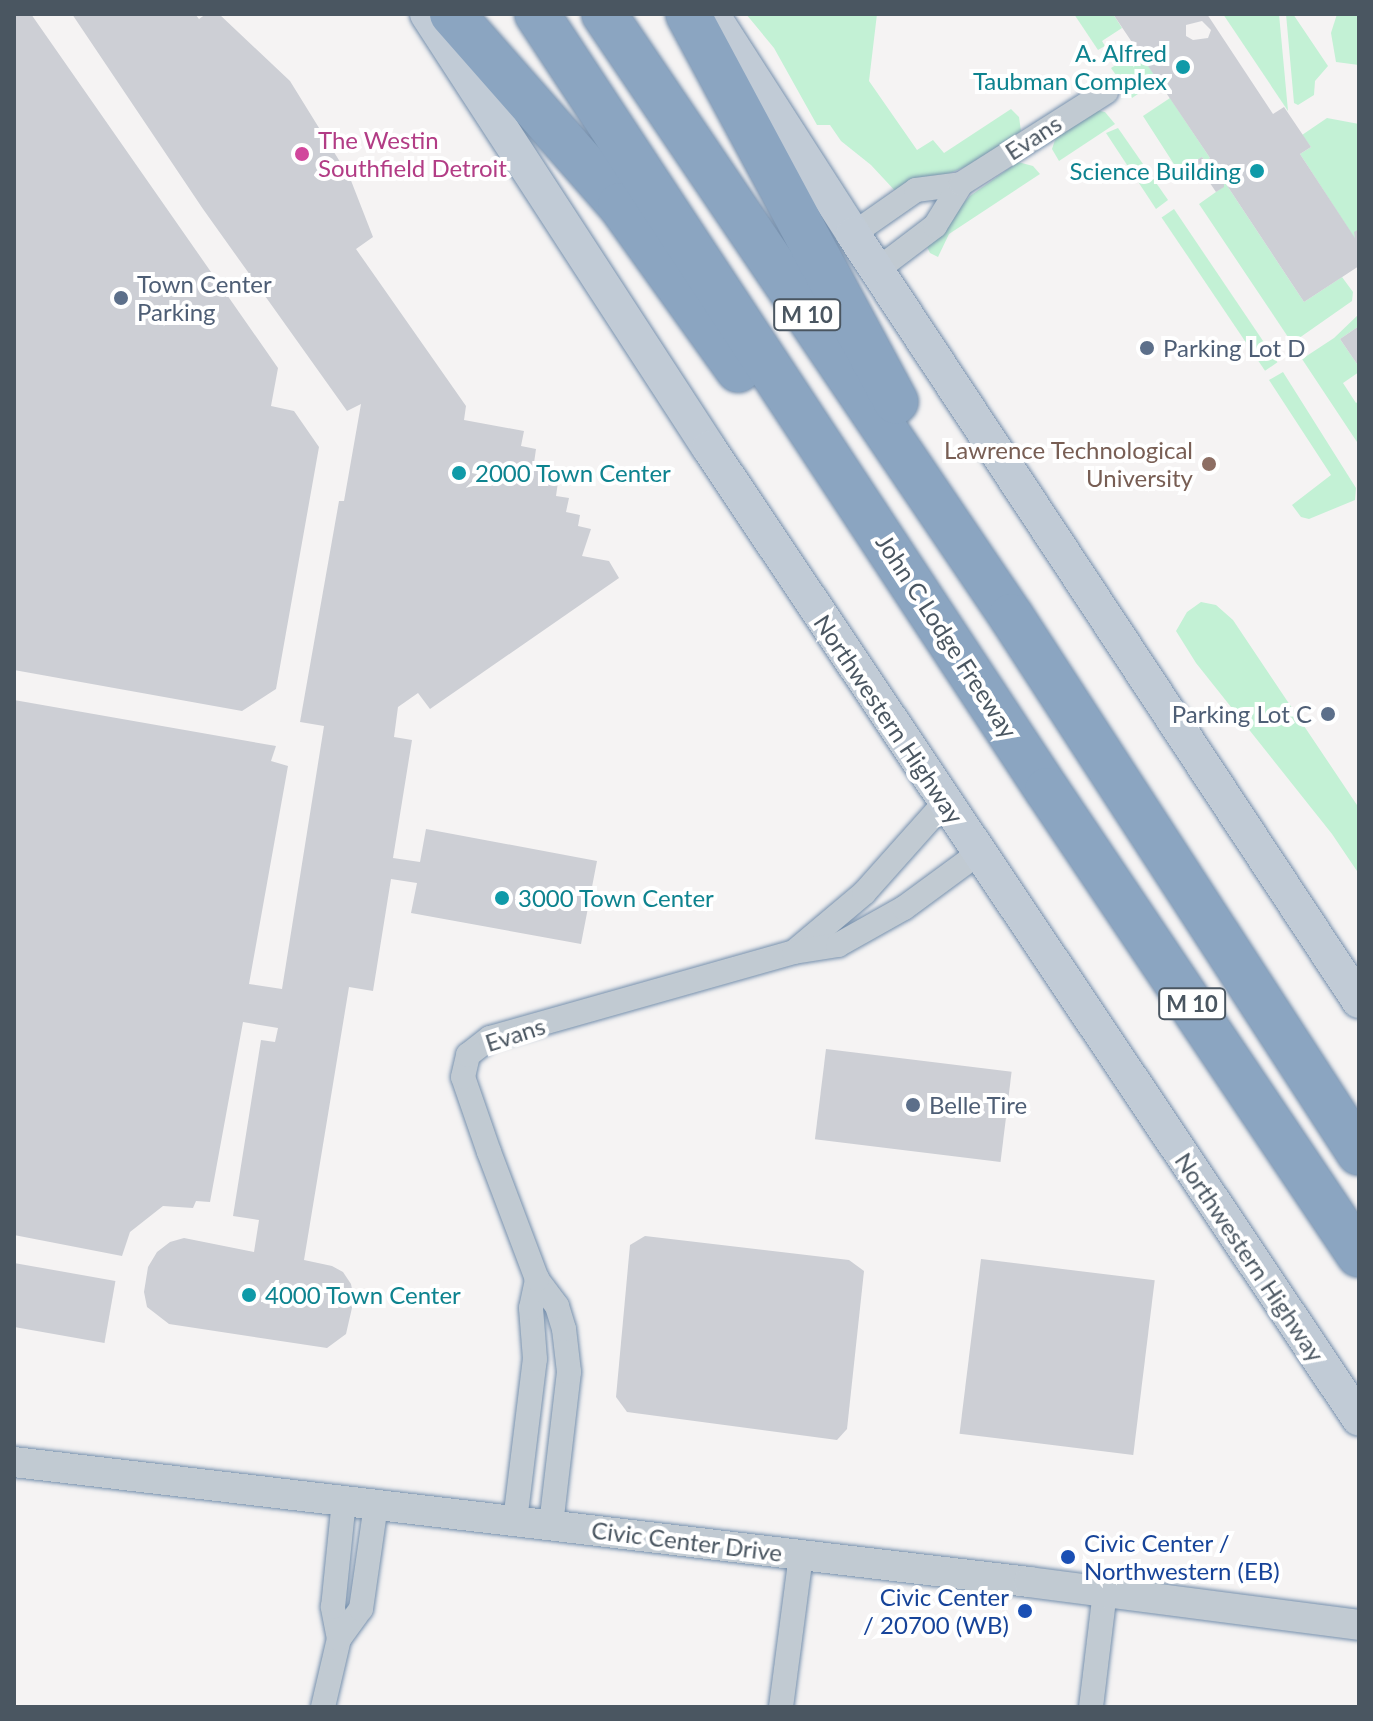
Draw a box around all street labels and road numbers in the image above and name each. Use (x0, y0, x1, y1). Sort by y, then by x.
street label: Evans (1000, 108, 1066, 166)
road number: M 10 (773, 297, 841, 333)
street label: John C Lodge Freeway (870, 529, 1024, 743)
street label: Northwestern Highway (808, 609, 970, 829)
road number: M 10 (1158, 986, 1226, 1022)
street label: Evans (481, 1011, 549, 1057)
street label: Northwestern Highway (1169, 1147, 1331, 1367)
street label: Civic Center Drive (590, 1515, 784, 1567)

